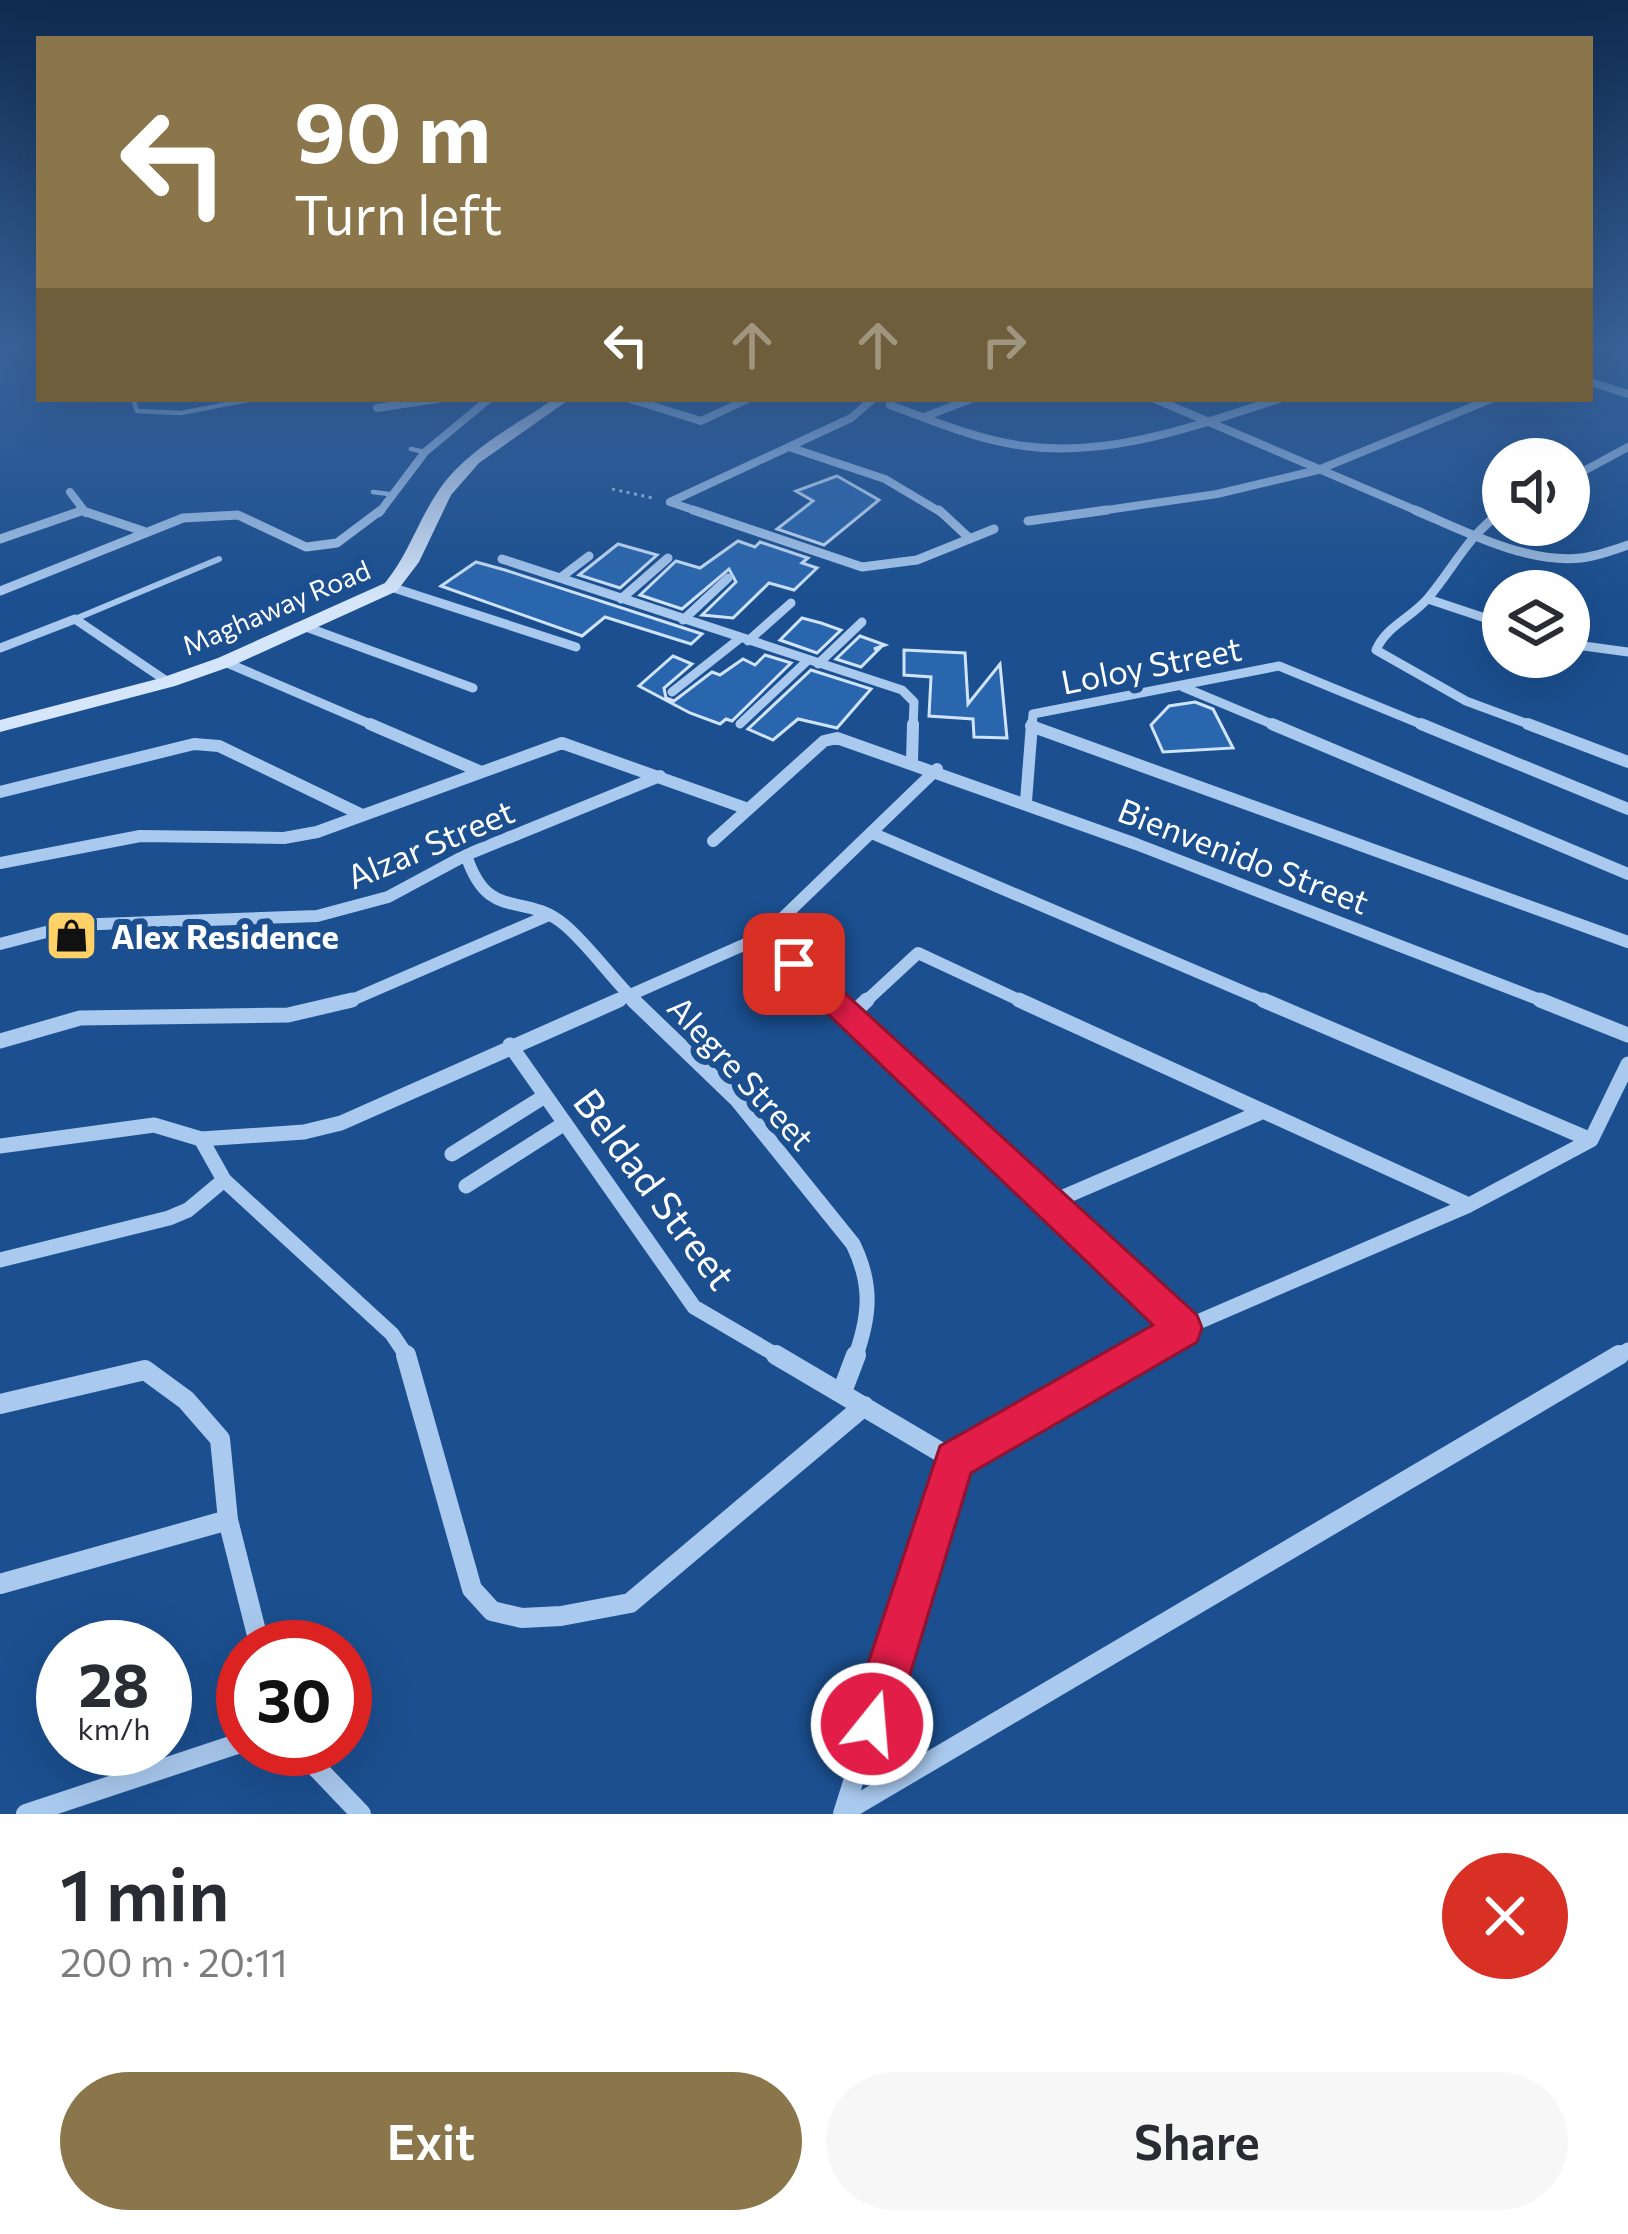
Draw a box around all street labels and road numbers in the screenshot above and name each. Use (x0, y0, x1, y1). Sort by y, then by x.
street label: Maghaway Road (177, 553, 375, 661)
street label: Loloy Street (1057, 626, 1245, 702)
street label: Bienvenido Street (1113, 788, 1375, 922)
street label: Alzar Street (340, 789, 520, 897)
street label: Alegre Street (660, 986, 824, 1158)
street label: Beldad Street (565, 1078, 747, 1298)

